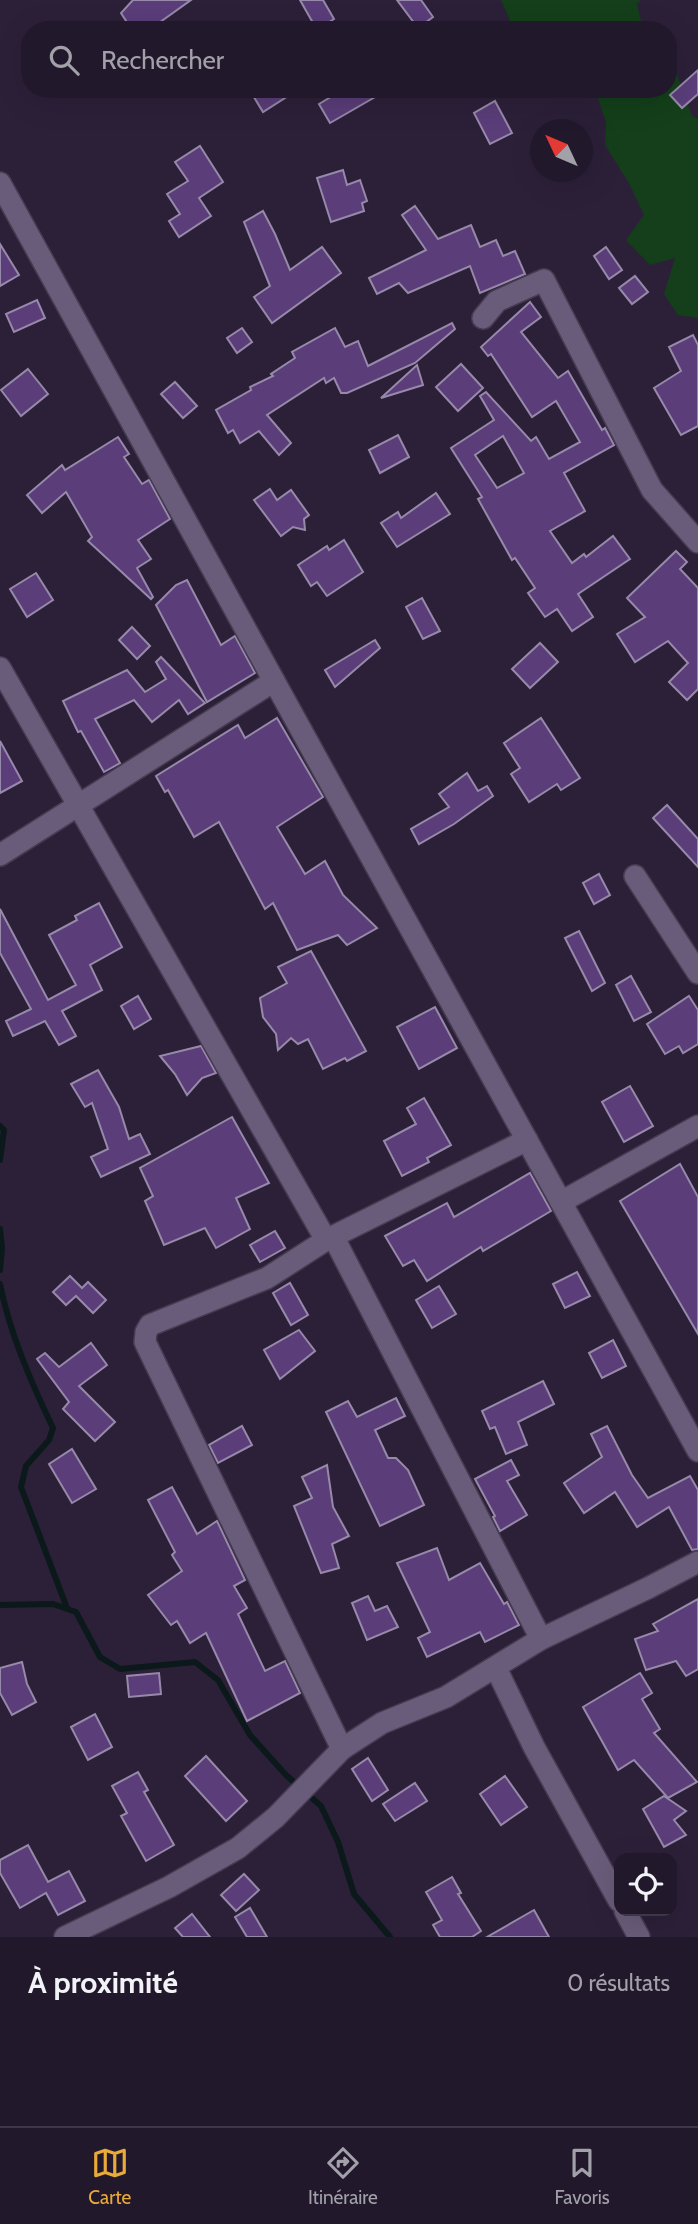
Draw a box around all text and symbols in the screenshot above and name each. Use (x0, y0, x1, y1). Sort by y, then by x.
search box (21, 21, 677, 98)
icon: search (45, 41, 83, 79)
text: Rechercher (101, 44, 224, 76)
north arrow (530, 119, 593, 182)
map controls (614, 1853, 677, 1916)
button: locate (614, 1853, 677, 1916)
text: À proximité (28, 1964, 178, 2001)
text: 0 résultats (567, 1969, 670, 1997)
tab: Carte (88, 2144, 131, 2209)
tab: Itinéraire (308, 2144, 378, 2209)
tab: Favoris (555, 2144, 610, 2209)

